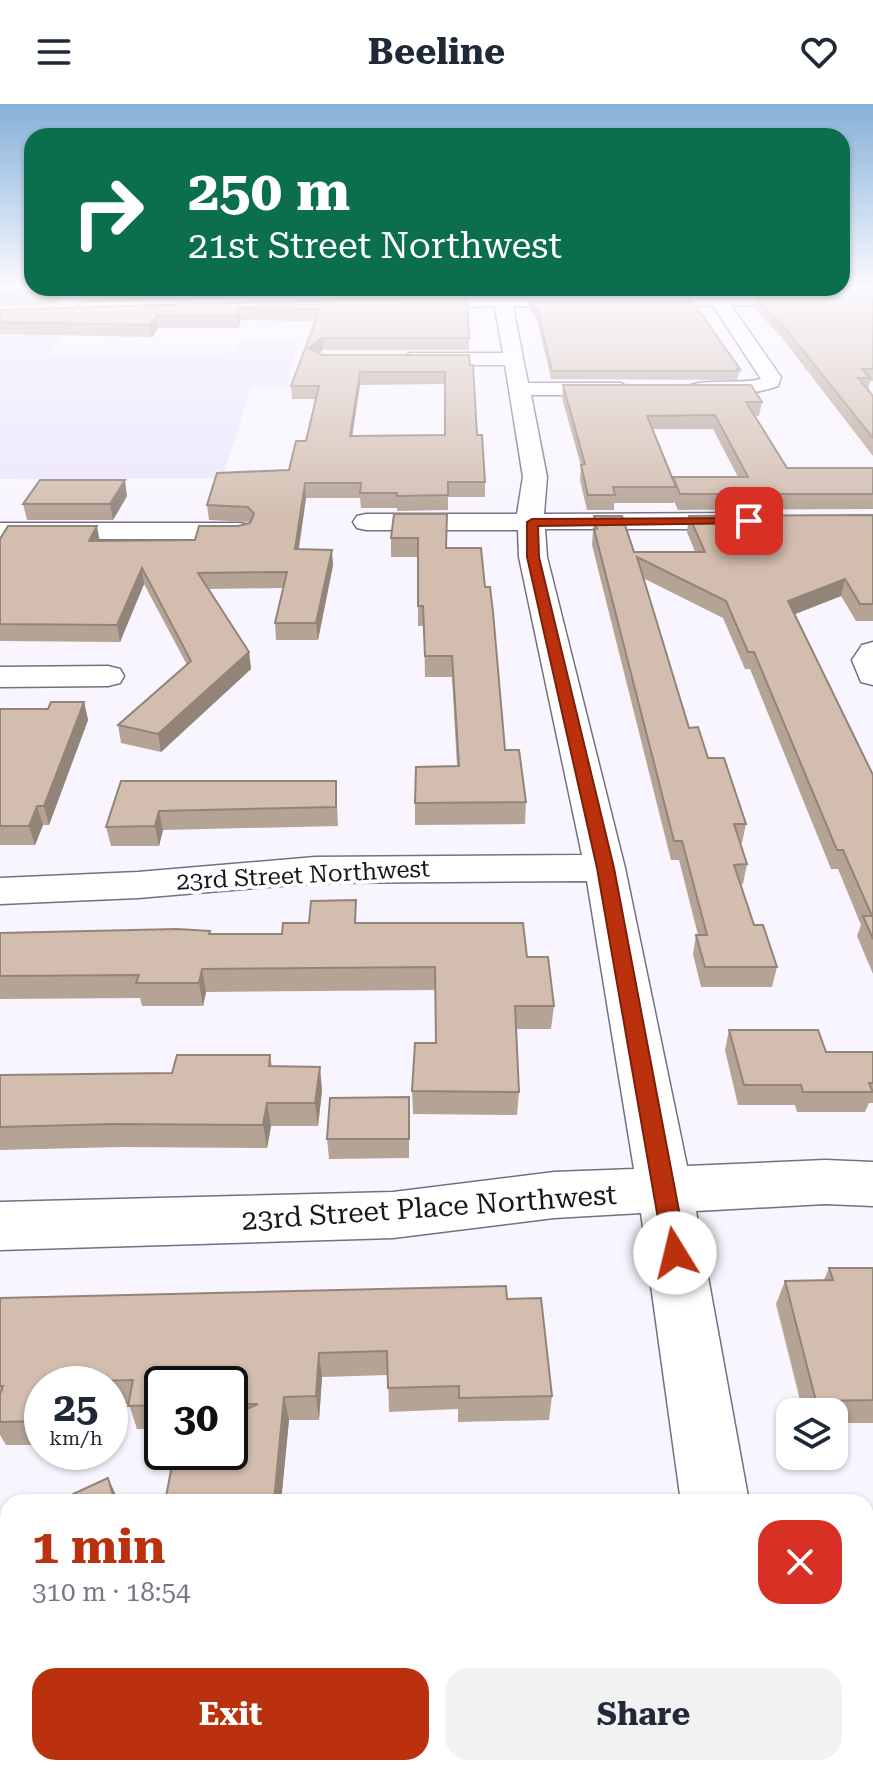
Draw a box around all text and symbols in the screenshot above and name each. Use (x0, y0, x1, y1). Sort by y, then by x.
icon: menu (32, 30, 76, 74)
icon: heart (797, 30, 841, 74)
text: Beeline (368, 31, 505, 73)
text: 250 m (188, 158, 350, 224)
icon: right (56, 160, 160, 264)
text: 21st Street Northwest (188, 225, 562, 267)
pin (715, 487, 783, 555)
icon: arrive (727, 499, 771, 543)
street label: 23rd Street Northwest (175, 854, 431, 896)
street label: 23rd Street Place Northwest (240, 1178, 618, 1237)
position arrow (633, 1211, 717, 1295)
speed limit sign: 30 (144, 1366, 248, 1470)
text: 25 (54, 1384, 98, 1431)
map controls (776, 1398, 848, 1470)
button: layers (776, 1398, 848, 1470)
text: km/h (49, 1426, 103, 1450)
text: 1 min (32, 1519, 165, 1575)
button: close (758, 1520, 842, 1604)
text: 310 m · 18:54 (32, 1577, 191, 1607)
button: Exit (32, 1668, 429, 1760)
button: Share (445, 1668, 842, 1760)

